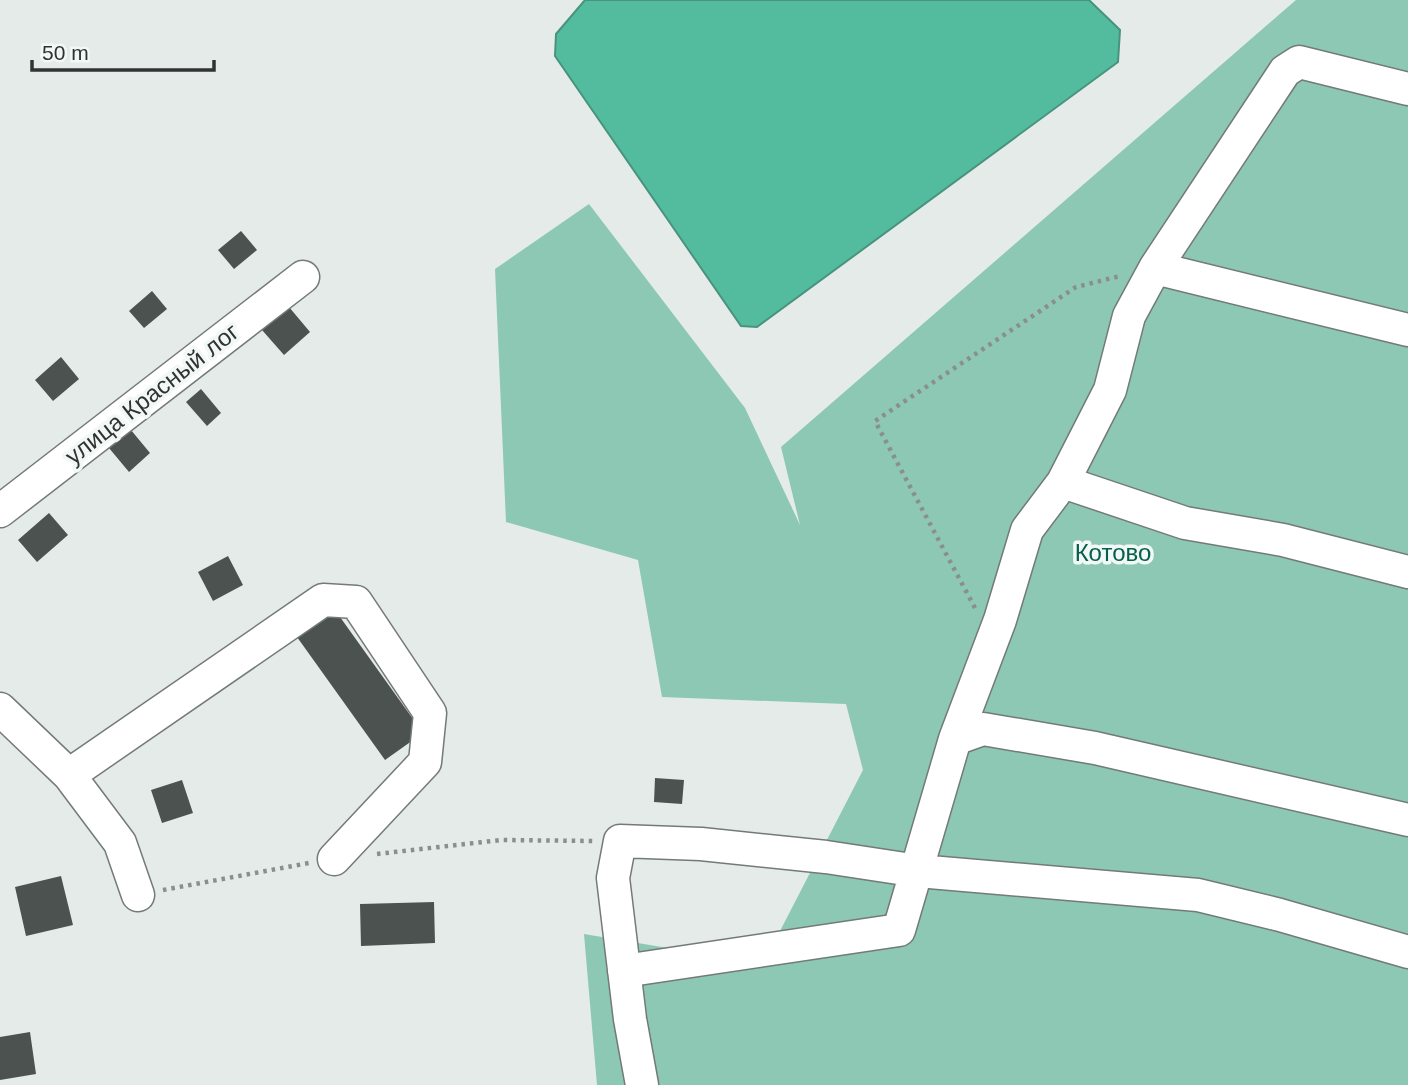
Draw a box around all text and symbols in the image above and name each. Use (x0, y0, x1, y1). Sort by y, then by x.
scale bar (32, 28, 214, 72)
text: 50 m (42, 41, 89, 64)
street label: улица Красный лог (60, 317, 244, 470)
park label: Котово (1075, 539, 1151, 566)

